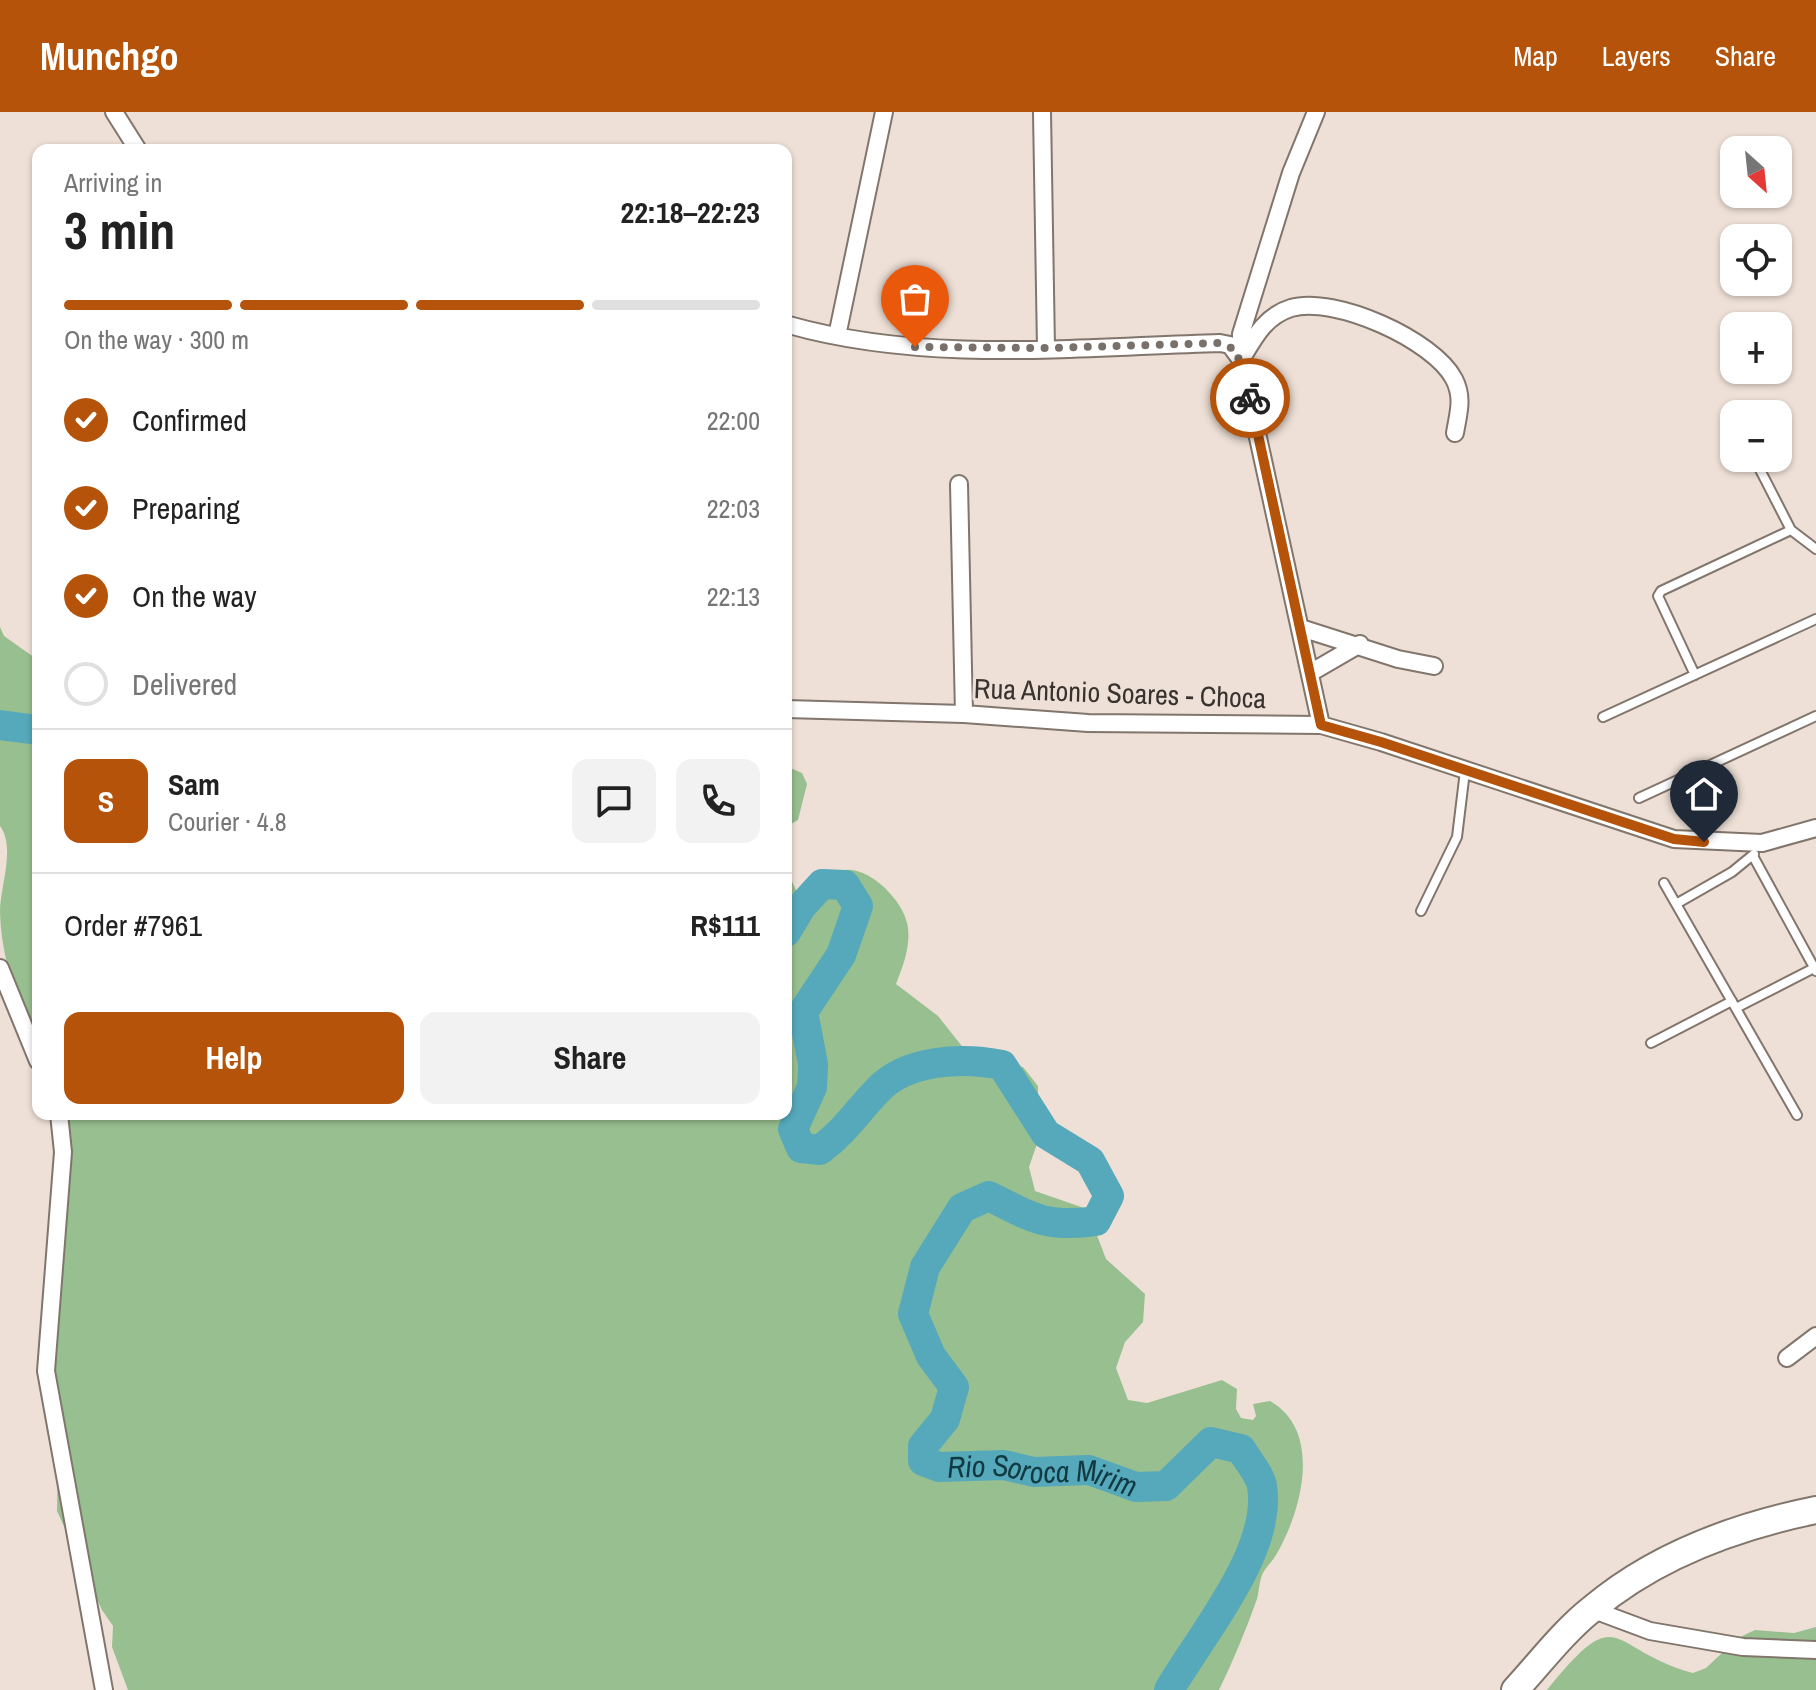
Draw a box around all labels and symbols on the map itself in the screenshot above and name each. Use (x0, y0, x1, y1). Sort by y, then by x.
north arrow (1720, 136, 1792, 208)
pin (881, 265, 949, 347)
courier (1210, 358, 1290, 438)
street label: Rua Antonio Soares - Choca (973, 669, 1267, 717)
pin (1670, 760, 1738, 842)
water label: Rio Soroca Mirim (946, 1445, 1143, 1506)

